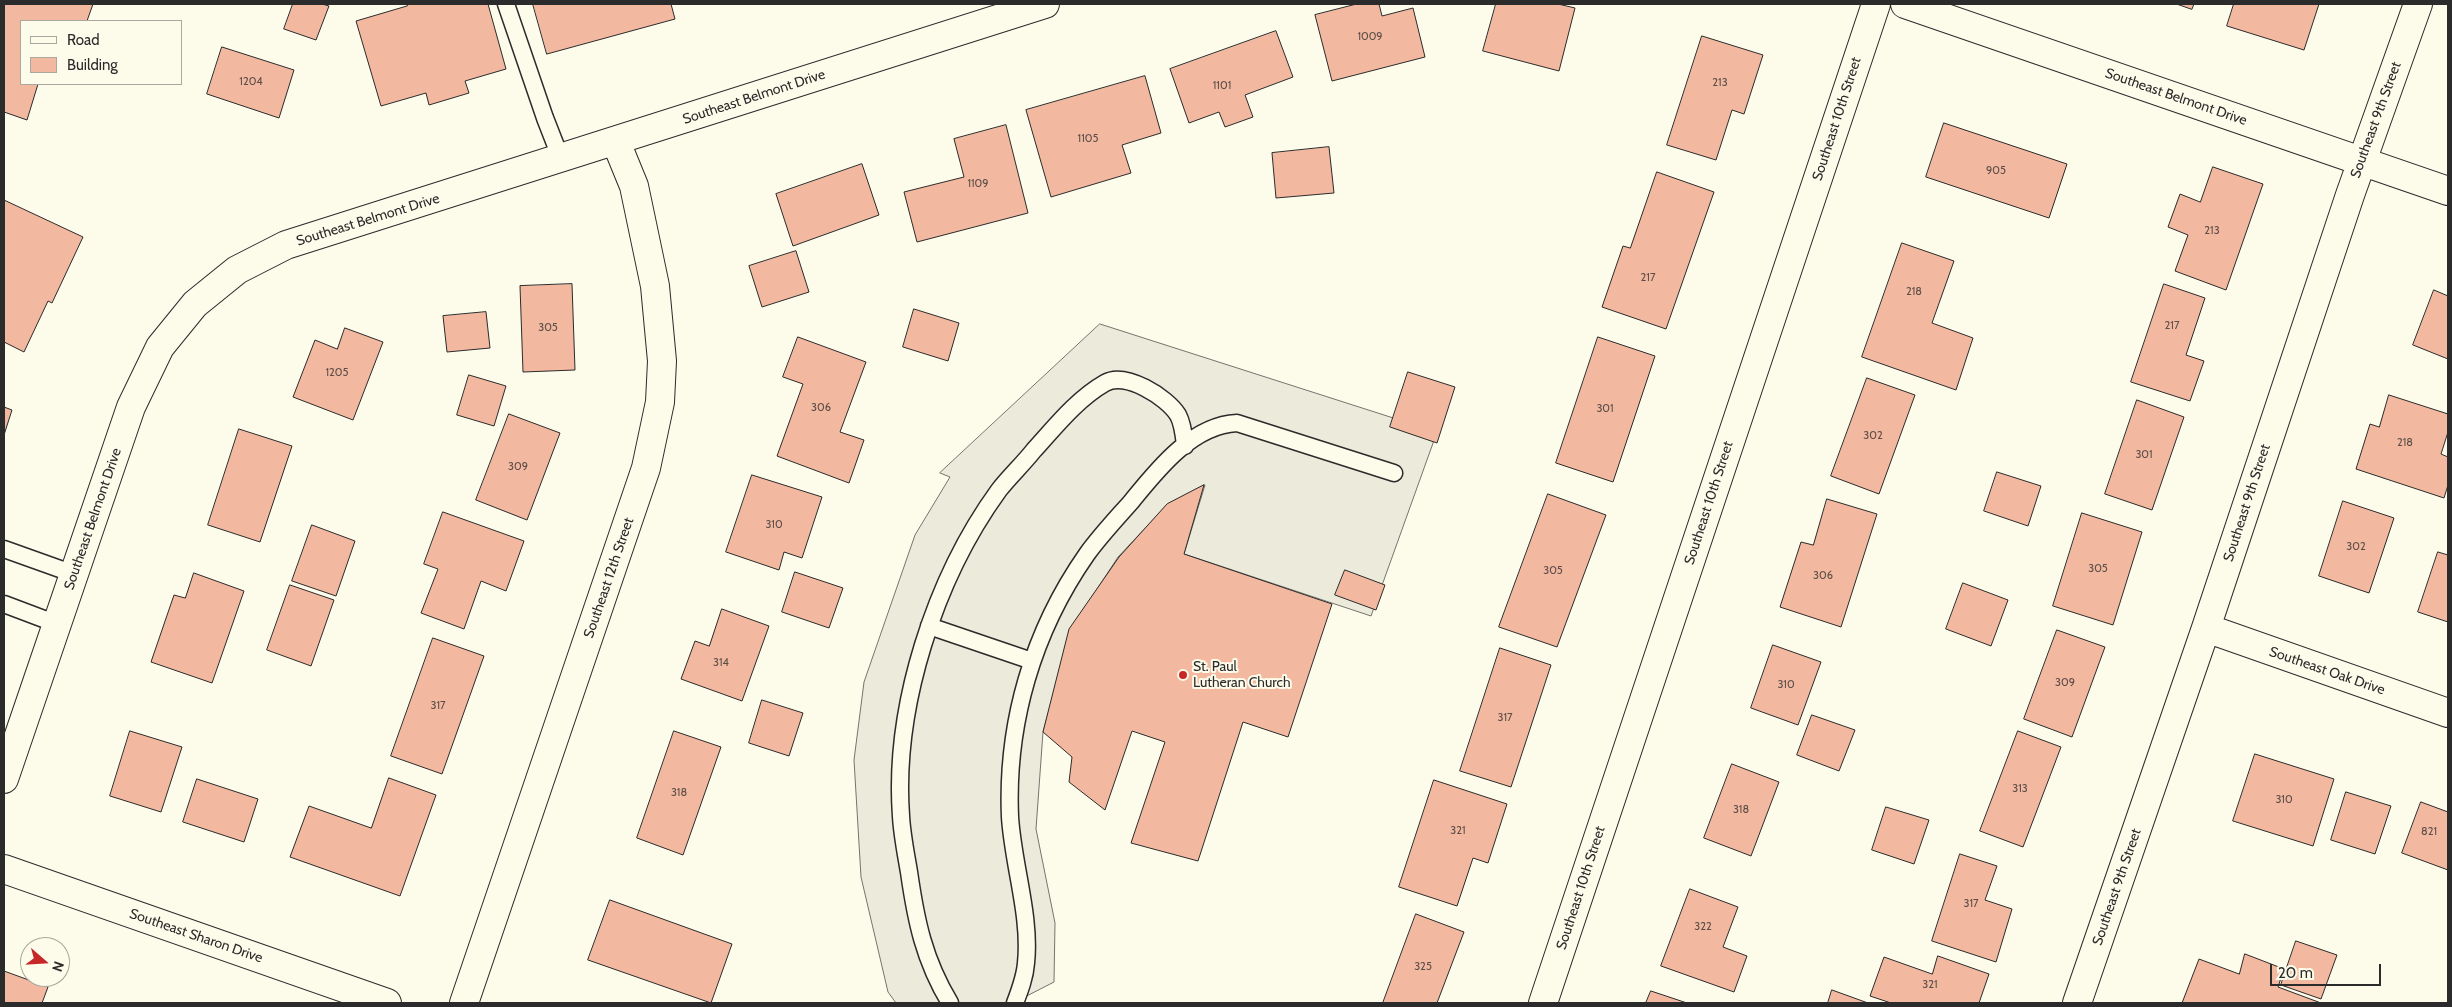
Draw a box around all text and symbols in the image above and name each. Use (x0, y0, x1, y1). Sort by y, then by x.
legend (20, 20, 182, 85)
house number: 1009 (1357, 30, 1383, 44)
text: Road (67, 31, 100, 49)
street label: Southeast 10th Street (1809, 55, 1865, 183)
text: Building (67, 56, 118, 74)
street label: Southeast 9th Street (2347, 60, 2405, 180)
street label: Southeast Belmont Drive (2103, 65, 2249, 129)
street label: Southeast Belmont Drive (681, 66, 827, 128)
house number: 1204 (239, 75, 263, 89)
house number: 213 (1712, 76, 1728, 90)
house number: 1101 (1213, 79, 1231, 93)
house number: 1105 (1078, 132, 1098, 146)
house number: 905 (1986, 164, 2006, 178)
house number: 1109 (967, 177, 989, 191)
street label: Southeast Belmont Drive (294, 190, 442, 250)
house number: 213 (2204, 224, 2220, 238)
house number: 217 (1641, 271, 1655, 285)
house number: 218 (1906, 285, 1922, 299)
house number: 217 (2165, 319, 2179, 333)
house number: 305 (538, 321, 558, 335)
house number: 1205 (326, 366, 348, 380)
house number: 306 (811, 401, 831, 415)
house number: 301 (1596, 402, 1614, 416)
house number: 302 (1863, 429, 1883, 443)
house number: 218 (2397, 436, 2413, 450)
street label: Southeast 10th Street (1681, 439, 1737, 567)
street label: Southeast 9th Street (2220, 442, 2274, 564)
street label: Southeast Belmont Drive (61, 446, 125, 592)
house number: 301 (2135, 448, 2153, 462)
house number: 309 (508, 460, 528, 474)
street label: Southeast 12th Street (580, 516, 638, 640)
house number: 310 (765, 518, 783, 532)
house number: 302 (2346, 540, 2366, 554)
house number: 305 (2088, 562, 2108, 576)
house number: 305 (1543, 564, 1563, 578)
house number: 306 (1813, 569, 1833, 583)
street label: Southeast Oak Drive (2267, 643, 2387, 699)
house number: 314 (713, 656, 729, 670)
place label: St. Paul Lutheran Church (1193, 659, 1290, 692)
marker: St. Paul Lutheran Church (1177, 669, 1189, 681)
house number: 309 (2055, 676, 2075, 690)
house number: 310 (1777, 678, 1795, 692)
house number: 317 (430, 699, 446, 713)
house number: 317 (1497, 711, 1513, 725)
house number: 313 (2012, 782, 2028, 796)
house number: 318 (671, 786, 687, 800)
house number: 310 (2275, 793, 2293, 807)
house number: 318 (1733, 803, 1749, 817)
house number: 321 (1450, 824, 1466, 838)
street label: Southeast 10th Street (1553, 824, 1609, 952)
house number: 821 (2421, 825, 2437, 839)
street label: Southeast 9th Street (2089, 826, 2145, 948)
house number: 317 (1963, 897, 1979, 911)
street label: Southeast Sharon Drive (127, 905, 265, 967)
house number: 322 (1694, 920, 1712, 934)
north arrow (20, 937, 70, 987)
scale bar (2272, 954, 2383, 986)
text: N (48, 959, 68, 974)
house number: 325 (1414, 960, 1432, 974)
text: 20 m (2278, 964, 2313, 982)
house number: 321 (1922, 978, 1938, 992)

